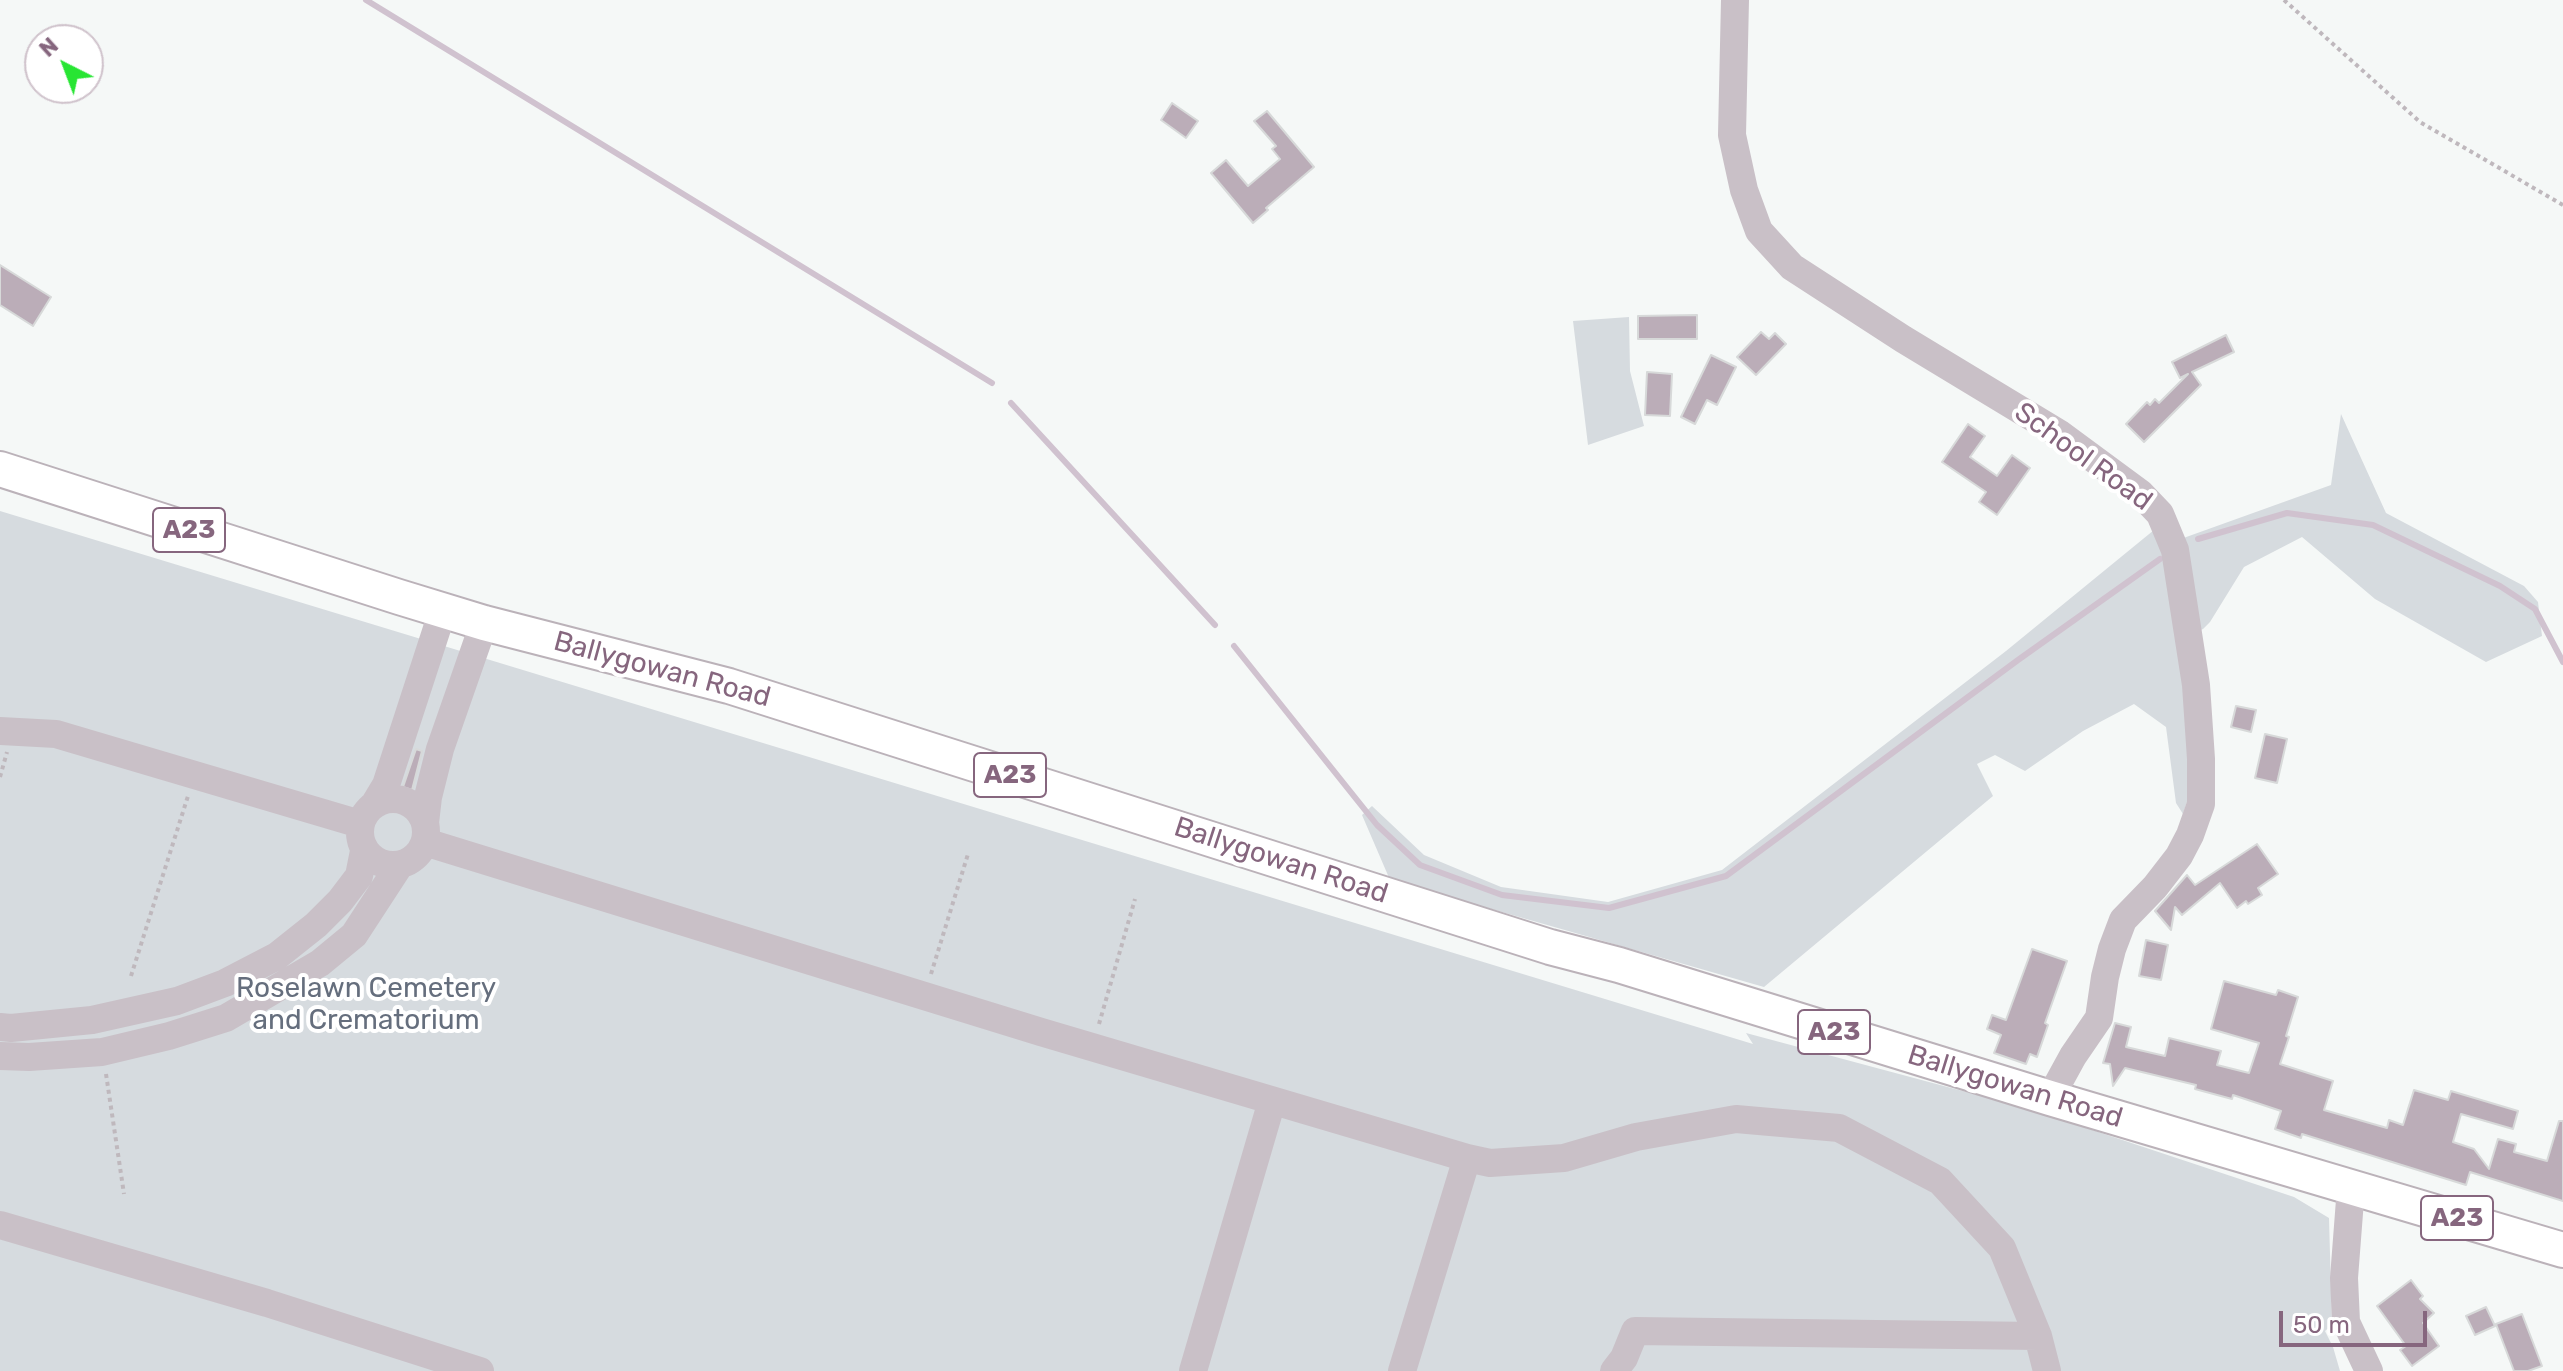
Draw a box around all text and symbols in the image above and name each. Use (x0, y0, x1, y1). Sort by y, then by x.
north arrow (24, 24, 104, 104)
text: N (34, 32, 64, 63)
street label: School Road (2008, 396, 2158, 518)
road number: A23 (153, 508, 225, 552)
street label: Ballygowan Road (550, 625, 774, 715)
road number: A23 (974, 753, 1046, 797)
street label: Ballygowan Road (1170, 811, 1392, 911)
park label: Roselawn Cemetery and Crematorium (236, 972, 496, 1038)
road number: A23 (1798, 1010, 1870, 1054)
street label: Ballygowan Road (1904, 1038, 2126, 1136)
road number: A23 (2421, 1196, 2493, 1240)
scale bar (2283, 1295, 2431, 1345)
text: 50 m (2293, 1311, 2350, 1339)

